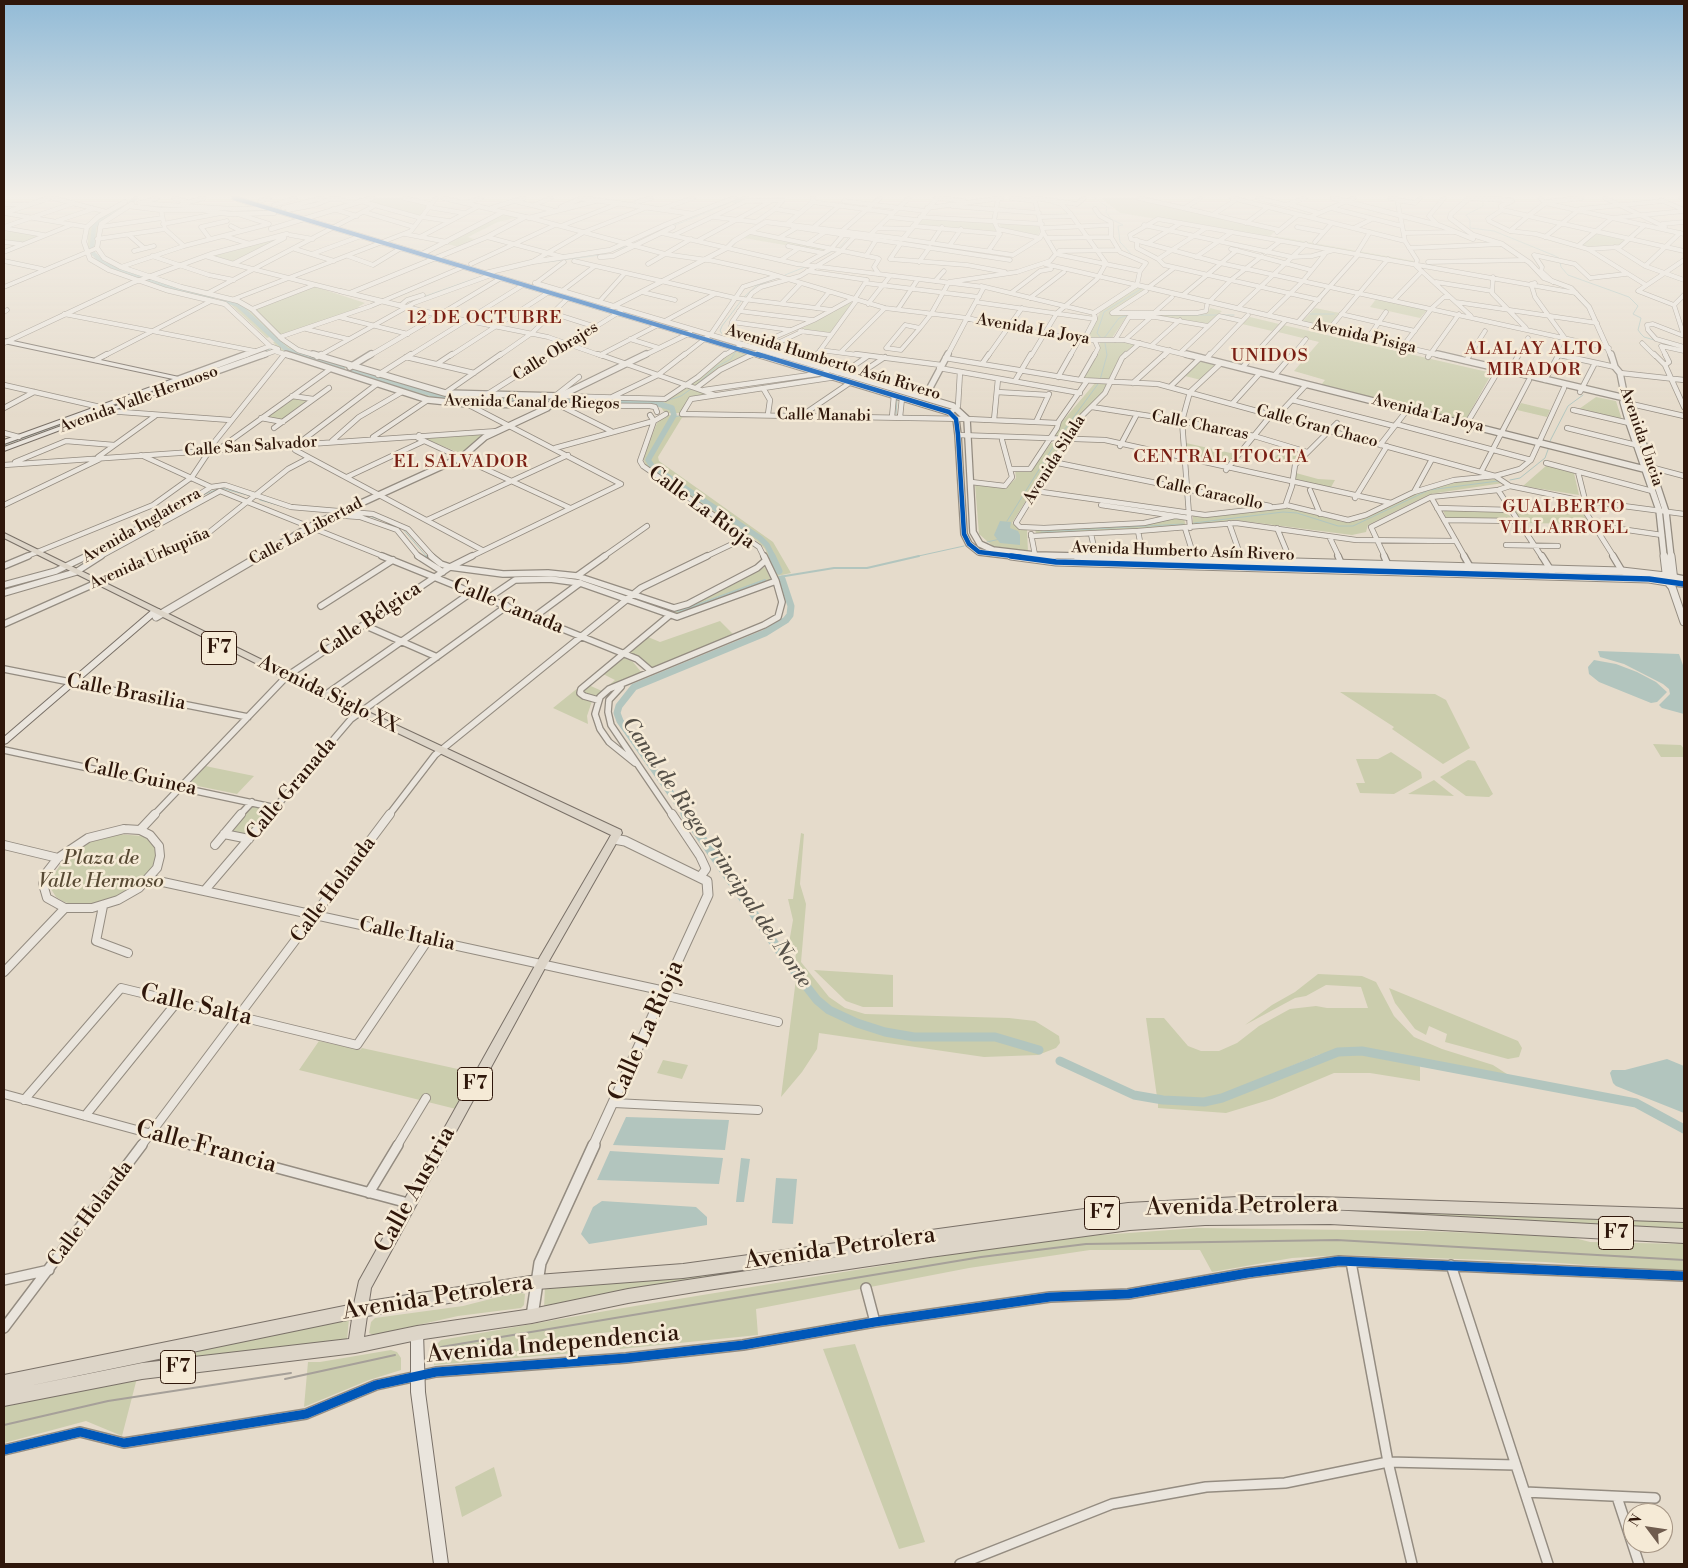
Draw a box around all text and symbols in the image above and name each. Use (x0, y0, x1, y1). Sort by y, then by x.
district label: 12 DE OCTUBRE (406, 308, 564, 330)
street label: Avenida La Joya (975, 311, 1091, 349)
street label: Avenida Pisiga (1310, 316, 1418, 358)
street label: Calle Obrajes (510, 318, 602, 386)
street label: Avenida Humberto Asín Rivero (723, 321, 943, 405)
district label: ALALAY ALTO MIRADOR (1463, 339, 1605, 382)
district label: UNIDOS (1230, 346, 1310, 368)
street label: Avenida Valle Hermoso (57, 362, 221, 438)
street label: Avenida Uncia (1615, 385, 1667, 489)
street label: Avenida La Joya (1370, 391, 1486, 437)
street label: Avenida Canal de Riegos (444, 392, 620, 414)
street label: Calle Gran Chaco (1254, 402, 1380, 452)
street label: Calle Manabi (777, 406, 871, 426)
street label: Calle Charcas (1150, 407, 1250, 445)
street label: Avenida Silala (1020, 412, 1090, 508)
street label: Calle San Salvador (184, 433, 318, 461)
district label: CENTRAL ITOCTA (1131, 447, 1311, 469)
district label: EL SALVADOR (392, 452, 530, 474)
street label: Calle La Rioja (643, 461, 759, 555)
street label: Calle Caracollo (1153, 473, 1265, 515)
street label: Avenida Inglaterra (79, 484, 205, 568)
street label: Calle La Libertad (246, 494, 366, 570)
district label: GUALBERTO VILLARROEL (1498, 497, 1630, 540)
street label: Avenida Urkupiña (87, 524, 213, 594)
street label: Avenida Humberto Asín Rivero (1071, 539, 1295, 565)
street label: Calle Canada (449, 574, 567, 640)
street label: Calle Bélgica (316, 577, 426, 663)
road number: F7 (202, 632, 236, 664)
street label: Avenida Siglo XX (254, 651, 402, 739)
street label: Calle Brasilia (64, 670, 188, 716)
water label: Canal de Riego Principal del Norte (616, 713, 816, 993)
street label: Calle Granada (242, 733, 342, 845)
street label: Calle Guinea (81, 754, 199, 802)
street label: Calle Holanda (286, 832, 382, 948)
park label: Plaza de Valle Hermoso (38, 847, 164, 894)
street label: Calle Italia (357, 913, 457, 957)
street label: Calle La Rioja (603, 956, 691, 1106)
street label: Calle Salta (137, 979, 255, 1033)
road number: F7 (458, 1068, 492, 1100)
street label: Calle Francia (133, 1115, 279, 1181)
street label: Calle Austria (369, 1122, 463, 1258)
street label: Calle Holanda (43, 1156, 139, 1272)
street label: Avenida Petrolera (1145, 1191, 1339, 1223)
road number: F7 (1084, 1196, 1120, 1230)
road number: F7 (1598, 1216, 1634, 1250)
street label: Avenida Petrolera (743, 1221, 937, 1277)
street label: Avenida Petrolera (341, 1269, 535, 1327)
street label: Avenida Independencia (425, 1320, 681, 1370)
road number: F7 (160, 1350, 196, 1384)
north arrow (1623, 1503, 1673, 1553)
text: N (1625, 1511, 1647, 1530)

